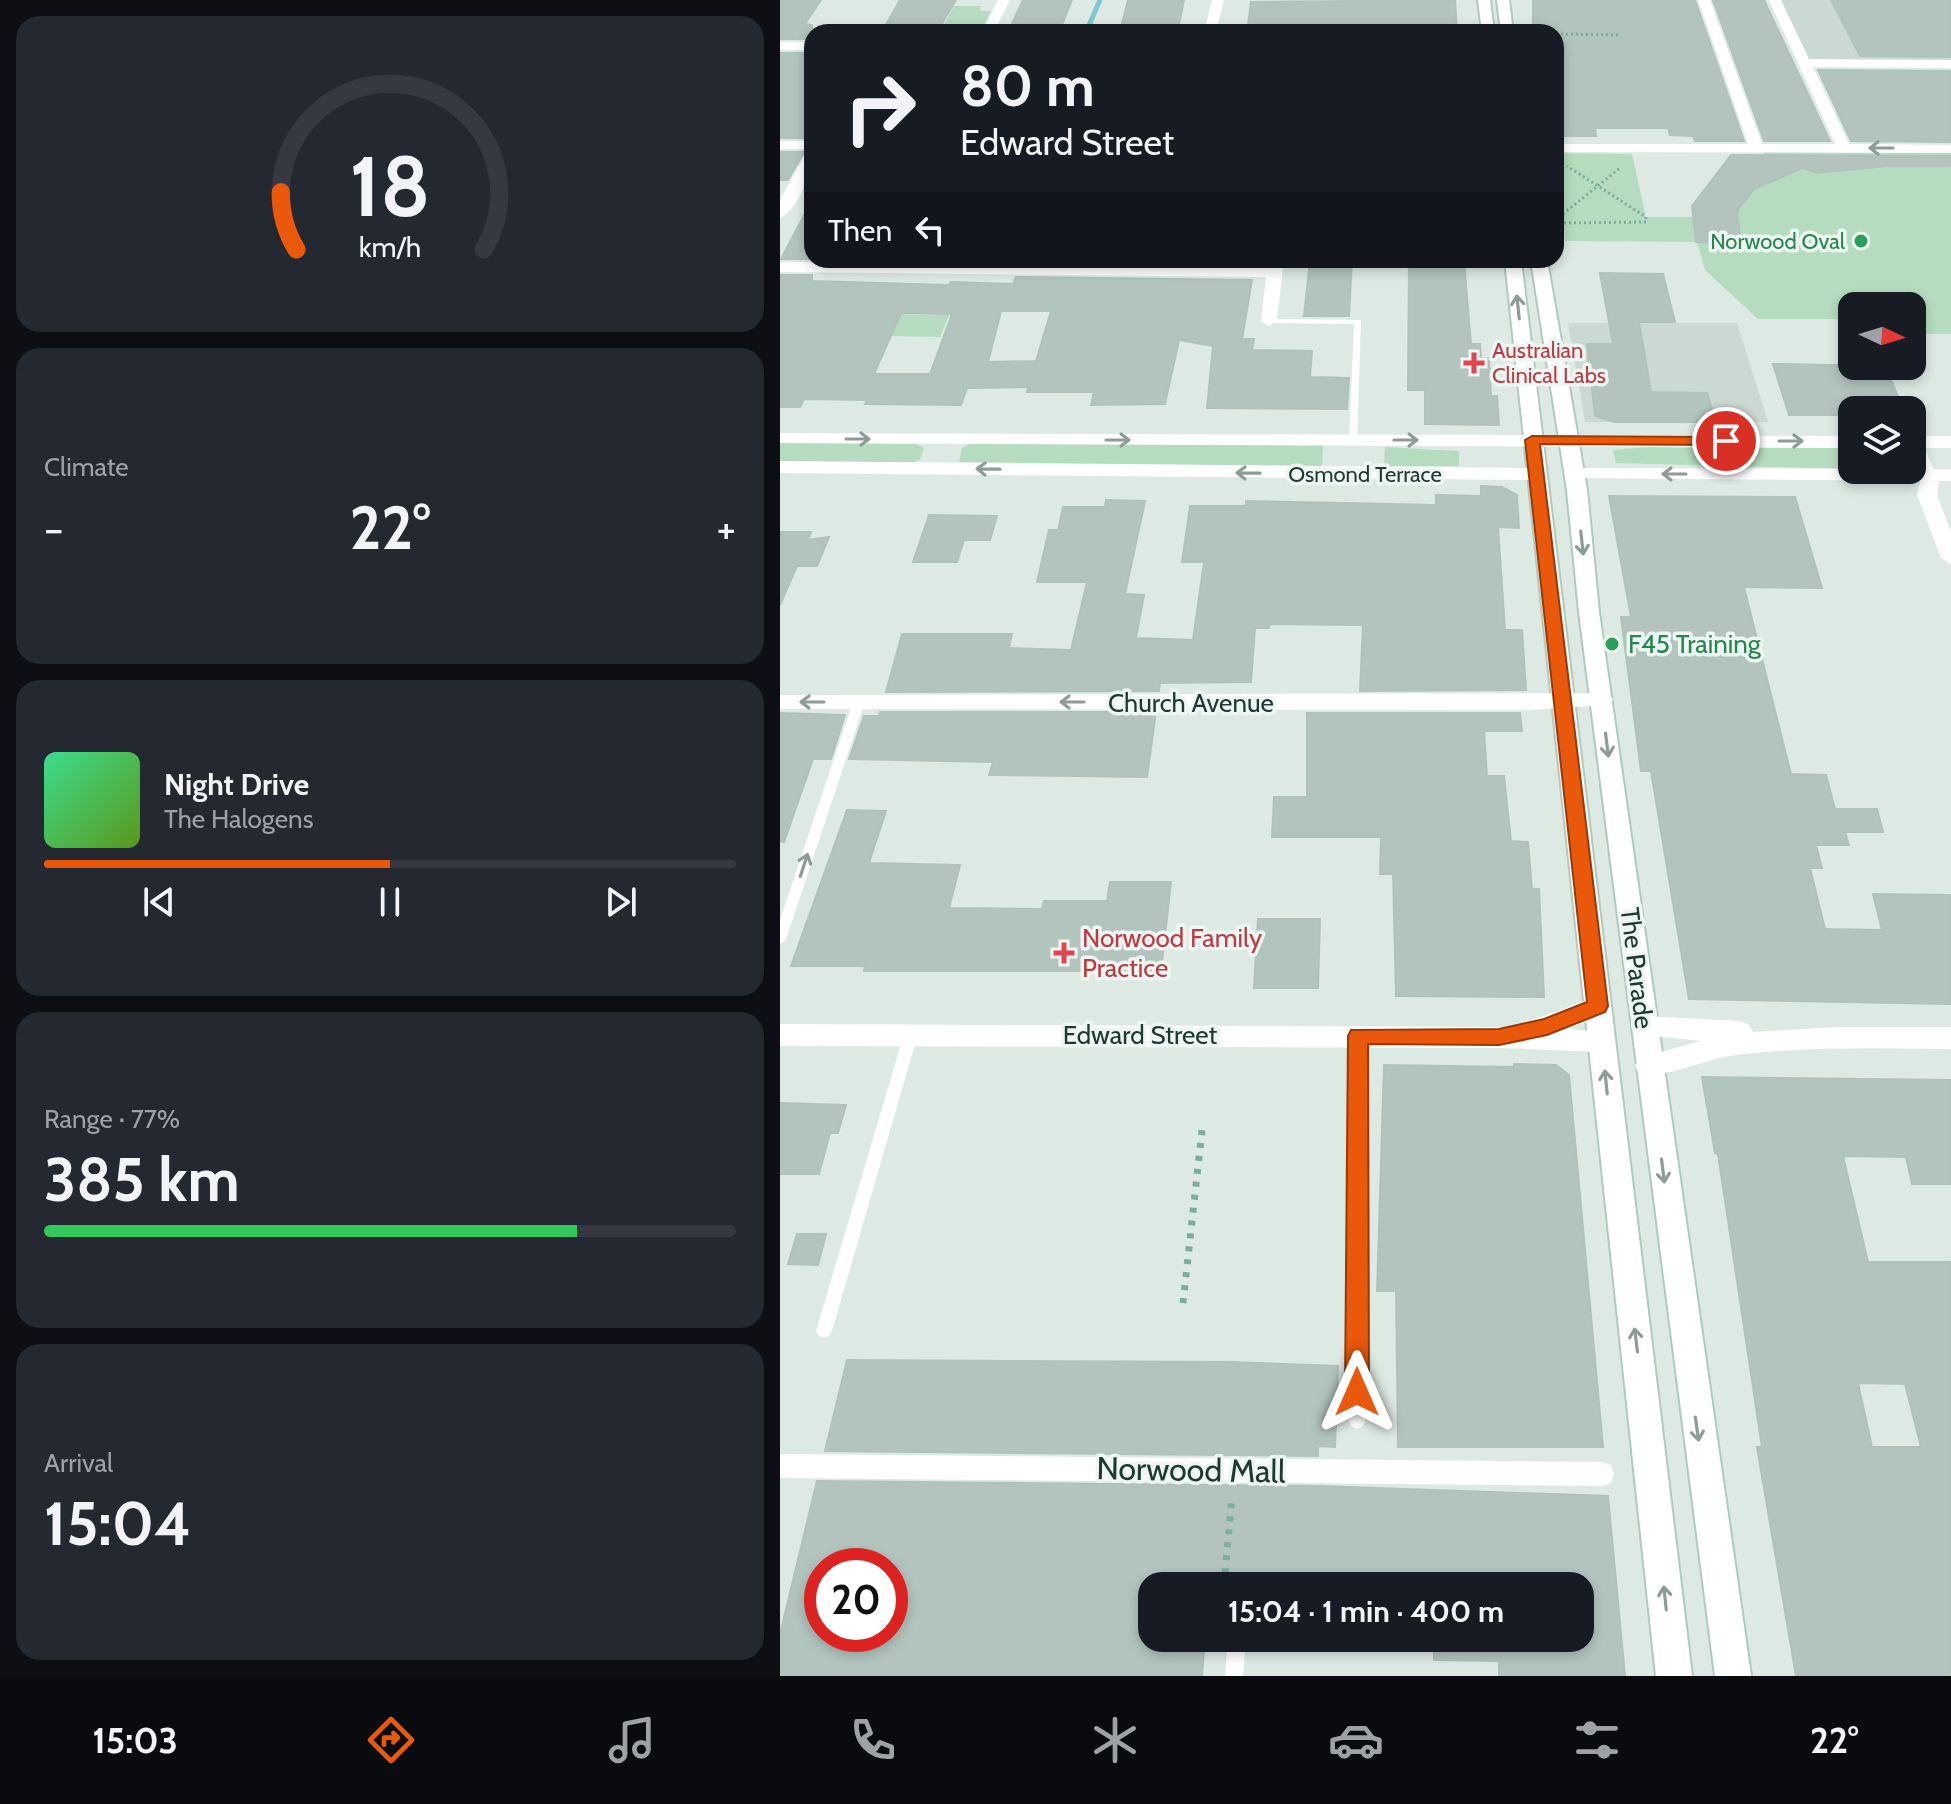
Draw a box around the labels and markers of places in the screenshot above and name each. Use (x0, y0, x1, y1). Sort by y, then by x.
place label: Norwood Oval (1710, 228, 1846, 255)
marker: Norwood Oval (1852, 232, 1870, 250)
place label: Australian Clinical Labs (1492, 337, 1606, 389)
marker: Australian Clinical Labs (1463, 352, 1485, 374)
pin (1692, 407, 1760, 475)
place label: F45 Training (1628, 628, 1762, 660)
marker: F45 Training (1603, 635, 1621, 653)
place label: Norwood Family Practice (1082, 922, 1262, 984)
marker: Norwood Family Practice (1053, 942, 1075, 964)

